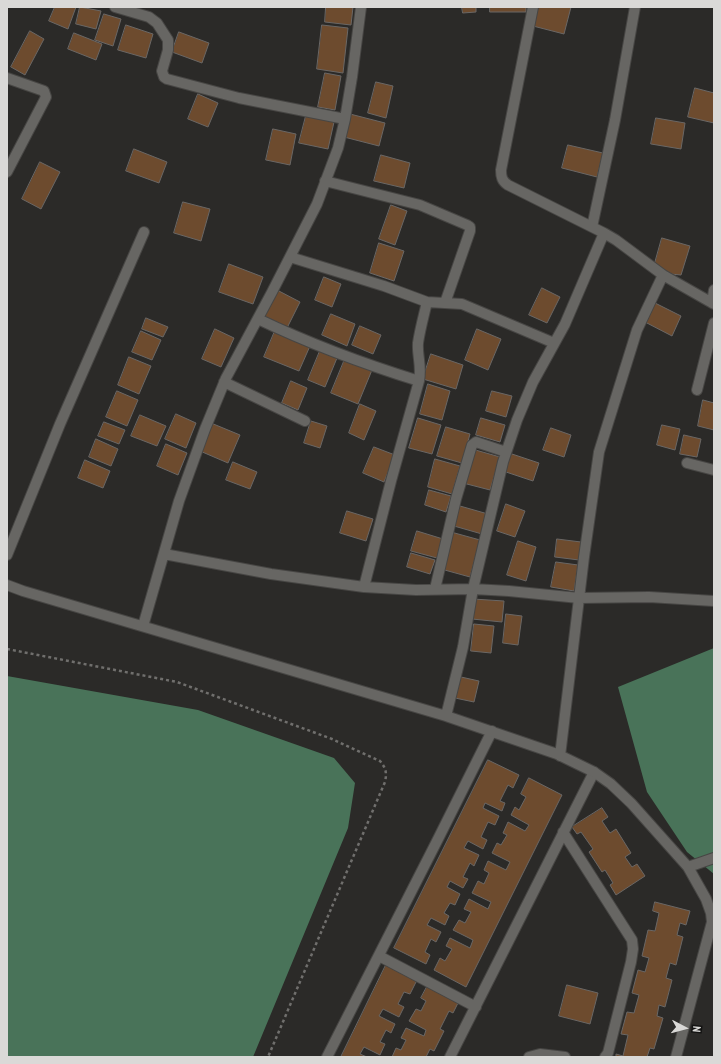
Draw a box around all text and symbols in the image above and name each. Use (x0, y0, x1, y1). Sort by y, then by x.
north arrow (665, 1008, 705, 1048)
text: N (690, 1026, 704, 1033)

